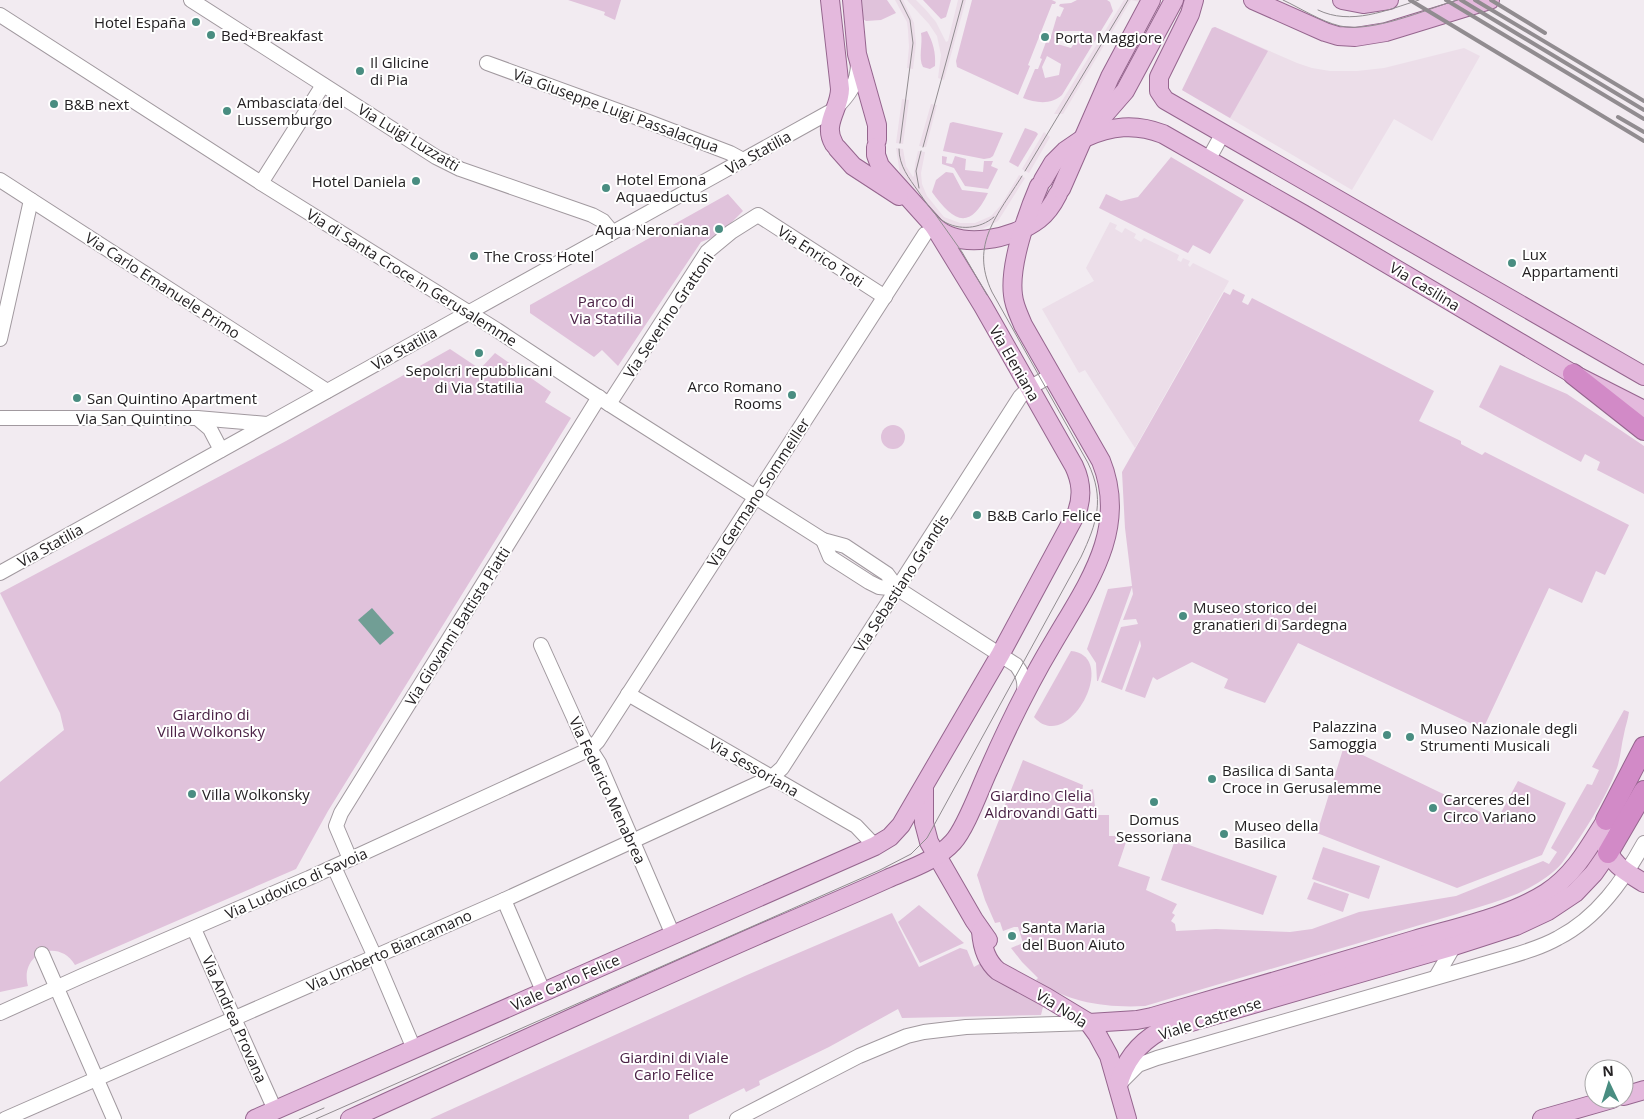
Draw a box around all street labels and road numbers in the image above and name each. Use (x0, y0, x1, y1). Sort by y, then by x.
street label: Via Giuseppe Luigi Passalacqua (510, 63, 722, 157)
street label: Via Luigi Luzzatti (354, 99, 464, 175)
street label: Via Statilia (722, 126, 794, 178)
street label: Via di Santa Croce in Gerusalemme (303, 204, 521, 350)
street label: Via Enrico Toti (774, 221, 868, 291)
street label: Via Carlo Emanuele Primo (82, 227, 244, 343)
street label: Via Severino Grattoni (618, 248, 718, 382)
street label: Via Casilina (1386, 257, 1464, 315)
street label: Via Eleniana (985, 321, 1045, 405)
street label: Via Statilia (368, 322, 440, 374)
street label: Via San Quintino (76, 408, 192, 428)
street label: Via Germano Sommeiller (702, 414, 814, 570)
street label: Via Sebastiano Grandis (849, 510, 953, 656)
street label: Via Statilia (14, 519, 86, 571)
street label: Via Giovanni Battista Piatti (400, 543, 514, 709)
street label: Via Federico Menabrea (565, 713, 651, 867)
street label: Via Sessoriana (705, 733, 803, 801)
street label: Via Ludovico di Savoia (222, 843, 370, 923)
street label: Via Umberto Biancamano (303, 905, 475, 995)
street label: Viale Carlo Felice (507, 949, 623, 1015)
street label: Via Andrea Provana (198, 952, 272, 1086)
street label: Via Nola (1032, 984, 1092, 1032)
street label: Viale Castrense (1156, 992, 1264, 1044)

